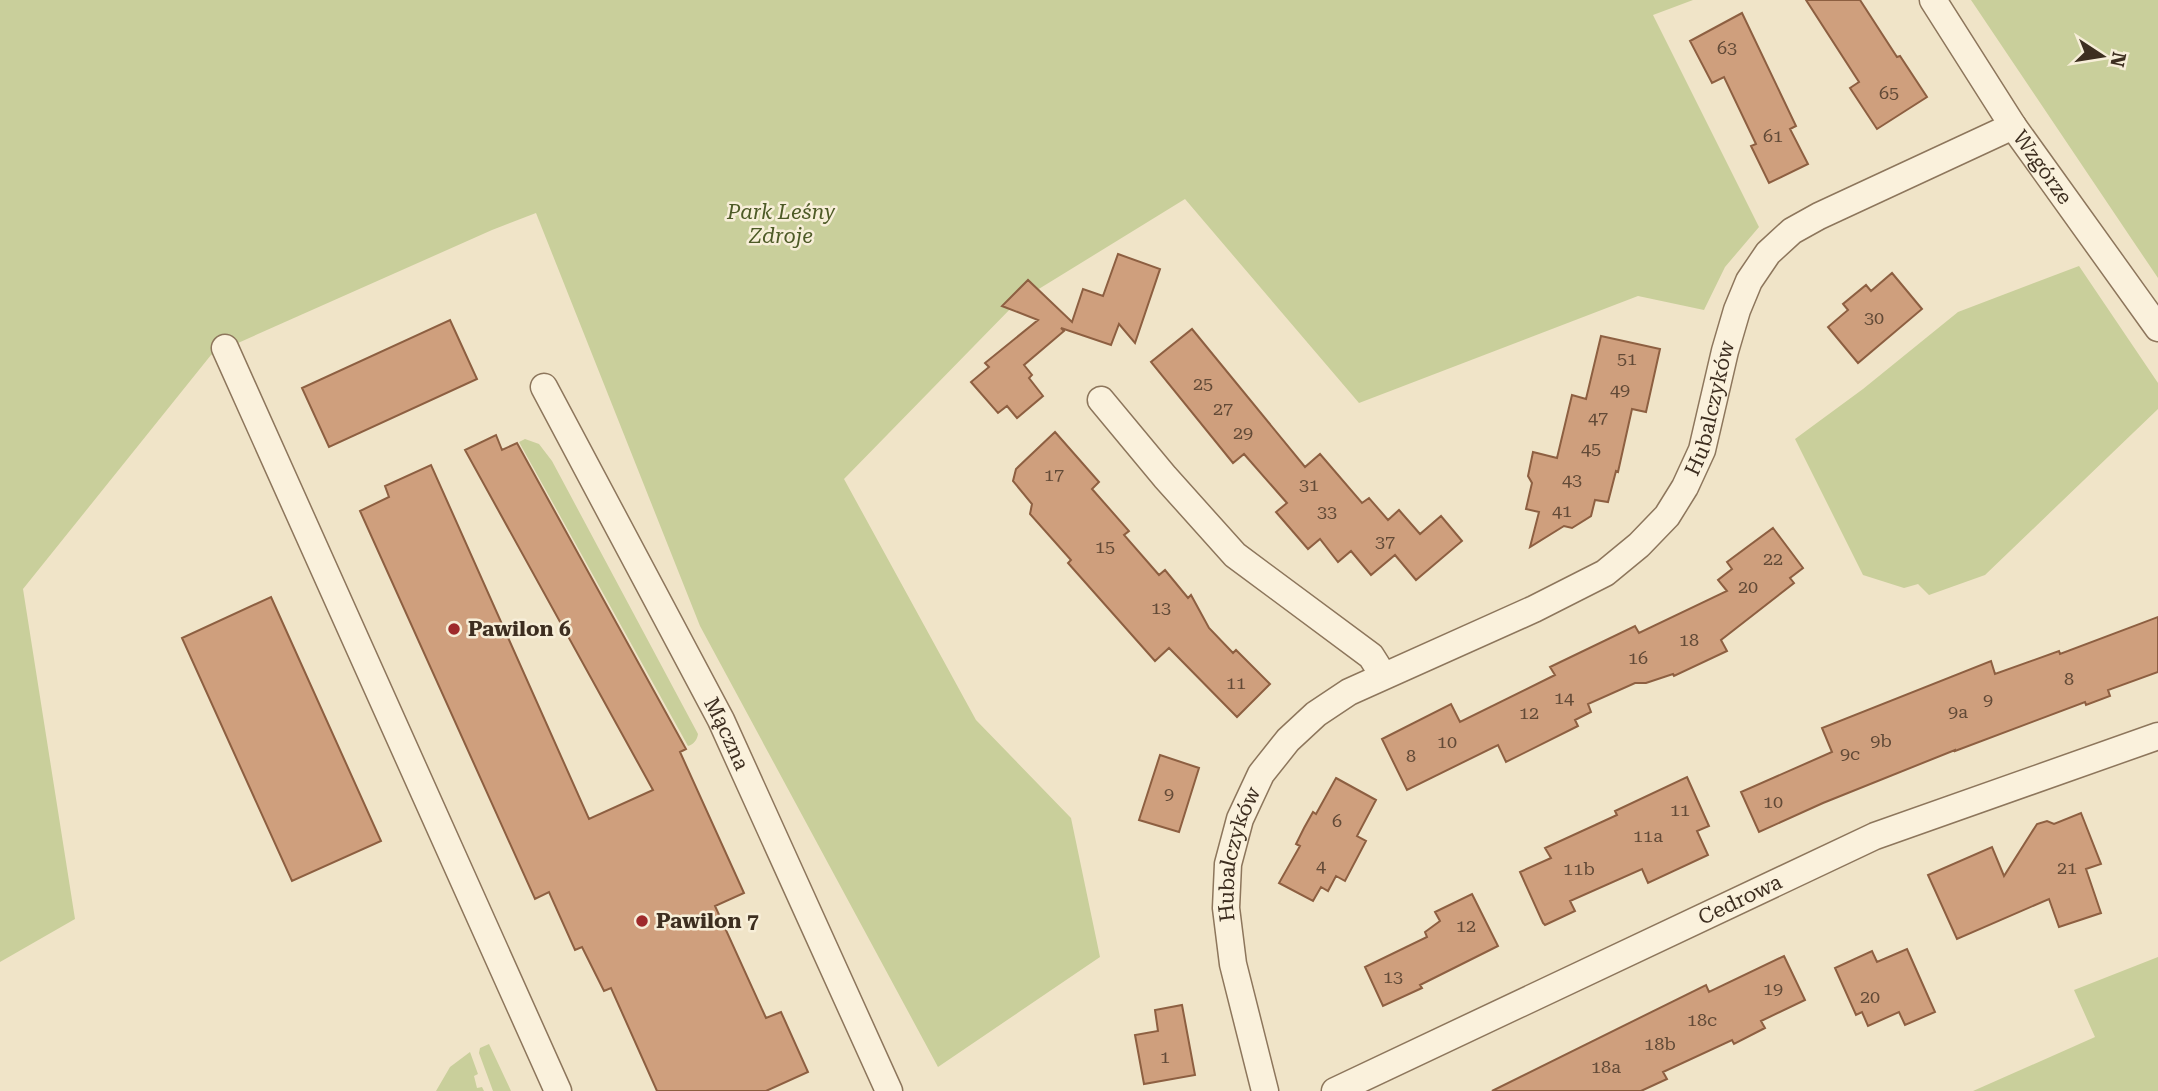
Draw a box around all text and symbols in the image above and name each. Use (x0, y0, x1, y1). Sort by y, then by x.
north arrow (2067, 21, 2137, 91)
house number: 63 (1717, 37, 1737, 58)
text: N (2105, 50, 2131, 69)
house number: 65 (1879, 82, 1899, 103)
house number: 61 (1763, 125, 1783, 146)
street label: Wzgórze (2008, 126, 2077, 209)
park label: Park Leśny Zdroje (726, 200, 835, 248)
house number: 30 (1864, 307, 1884, 328)
street label: Hubalczyków (1680, 337, 1740, 479)
house number: 51 (1617, 348, 1637, 369)
house number: 25 (1193, 373, 1213, 394)
house number: 49 (1610, 379, 1630, 400)
house number: 27 (1213, 398, 1233, 419)
house number: 47 (1588, 407, 1608, 428)
house number: 29 (1233, 422, 1253, 443)
house number: 45 (1581, 438, 1601, 459)
house number: 17 (1044, 464, 1064, 485)
house number: 43 (1562, 469, 1582, 490)
house number: 31 (1299, 474, 1319, 495)
house number: 41 (1552, 500, 1572, 521)
house number: 33 (1317, 501, 1337, 522)
house number: 37 (1375, 531, 1395, 552)
house number: 15 (1095, 536, 1115, 557)
house number: 22 (1763, 548, 1783, 569)
house number: 20 (1738, 576, 1758, 597)
house number: 13 (1151, 597, 1171, 618)
place label: Pawilon 6 (468, 617, 571, 641)
marker: Pawilon 6 (446, 621, 462, 637)
house number: 18 (1679, 629, 1699, 650)
house number: 16 (1628, 647, 1648, 668)
house number: 8 (2064, 668, 2074, 689)
house number: 11 (1226, 672, 1246, 693)
house number: 14 (1554, 687, 1574, 708)
house number: 9 (1983, 689, 1993, 710)
street label: Mączna (699, 693, 754, 774)
house number: 9a (1948, 701, 1968, 722)
house number: 12 (1519, 702, 1539, 723)
house number: 9b (1870, 730, 1892, 751)
house number: 10 (1437, 731, 1457, 752)
house number: 9c (1840, 743, 1860, 764)
house number: 8 (1406, 745, 1416, 766)
street label: Hubalczyków (1214, 782, 1266, 923)
house number: 9 (1164, 783, 1174, 804)
house number: 10 (1763, 791, 1783, 812)
house number: 11 (1670, 799, 1690, 820)
house number: 6 (1332, 810, 1342, 831)
house number: 11a (1633, 825, 1663, 846)
house number: 4 (1316, 855, 1326, 876)
house number: 21 (2057, 857, 2077, 878)
house number: 11b (1563, 858, 1595, 879)
street label: Cedrowa (1694, 869, 1786, 930)
place label: Pawilon 7 (656, 909, 759, 933)
marker: Pawilon 7 (634, 913, 650, 929)
house number: 12 (1456, 915, 1476, 936)
house number: 13 (1383, 966, 1403, 987)
house number: 19 (1763, 978, 1783, 999)
house number: 20 (1860, 986, 1880, 1007)
house number: 18c (1687, 1009, 1717, 1030)
house number: 18b (1644, 1033, 1676, 1054)
house number: 1 (1160, 1046, 1170, 1067)
house number: 18a (1591, 1056, 1621, 1077)

